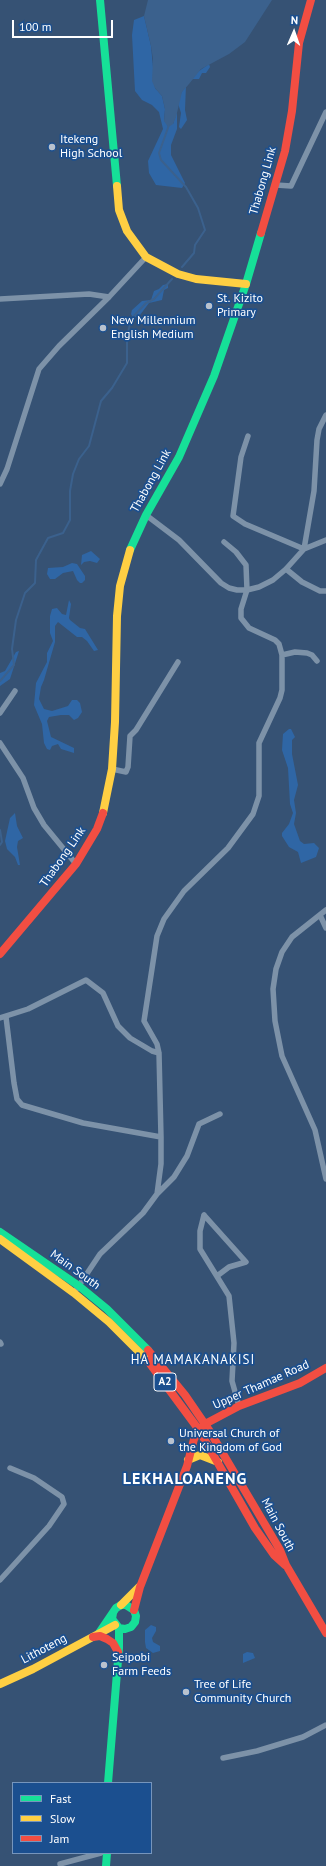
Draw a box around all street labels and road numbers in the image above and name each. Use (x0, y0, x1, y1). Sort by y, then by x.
street label: Thabong Link (246, 145, 280, 217)
street label: Thabong Link (128, 447, 174, 515)
street label: Thabong Link (37, 824, 89, 890)
street label: Main South (47, 1247, 103, 1293)
street label: Upper Thamae Road (211, 1357, 311, 1413)
road number: A2 (154, 1373, 176, 1391)
street label: Main South (258, 1496, 298, 1554)
street label: Lithoteng (19, 1631, 69, 1667)

